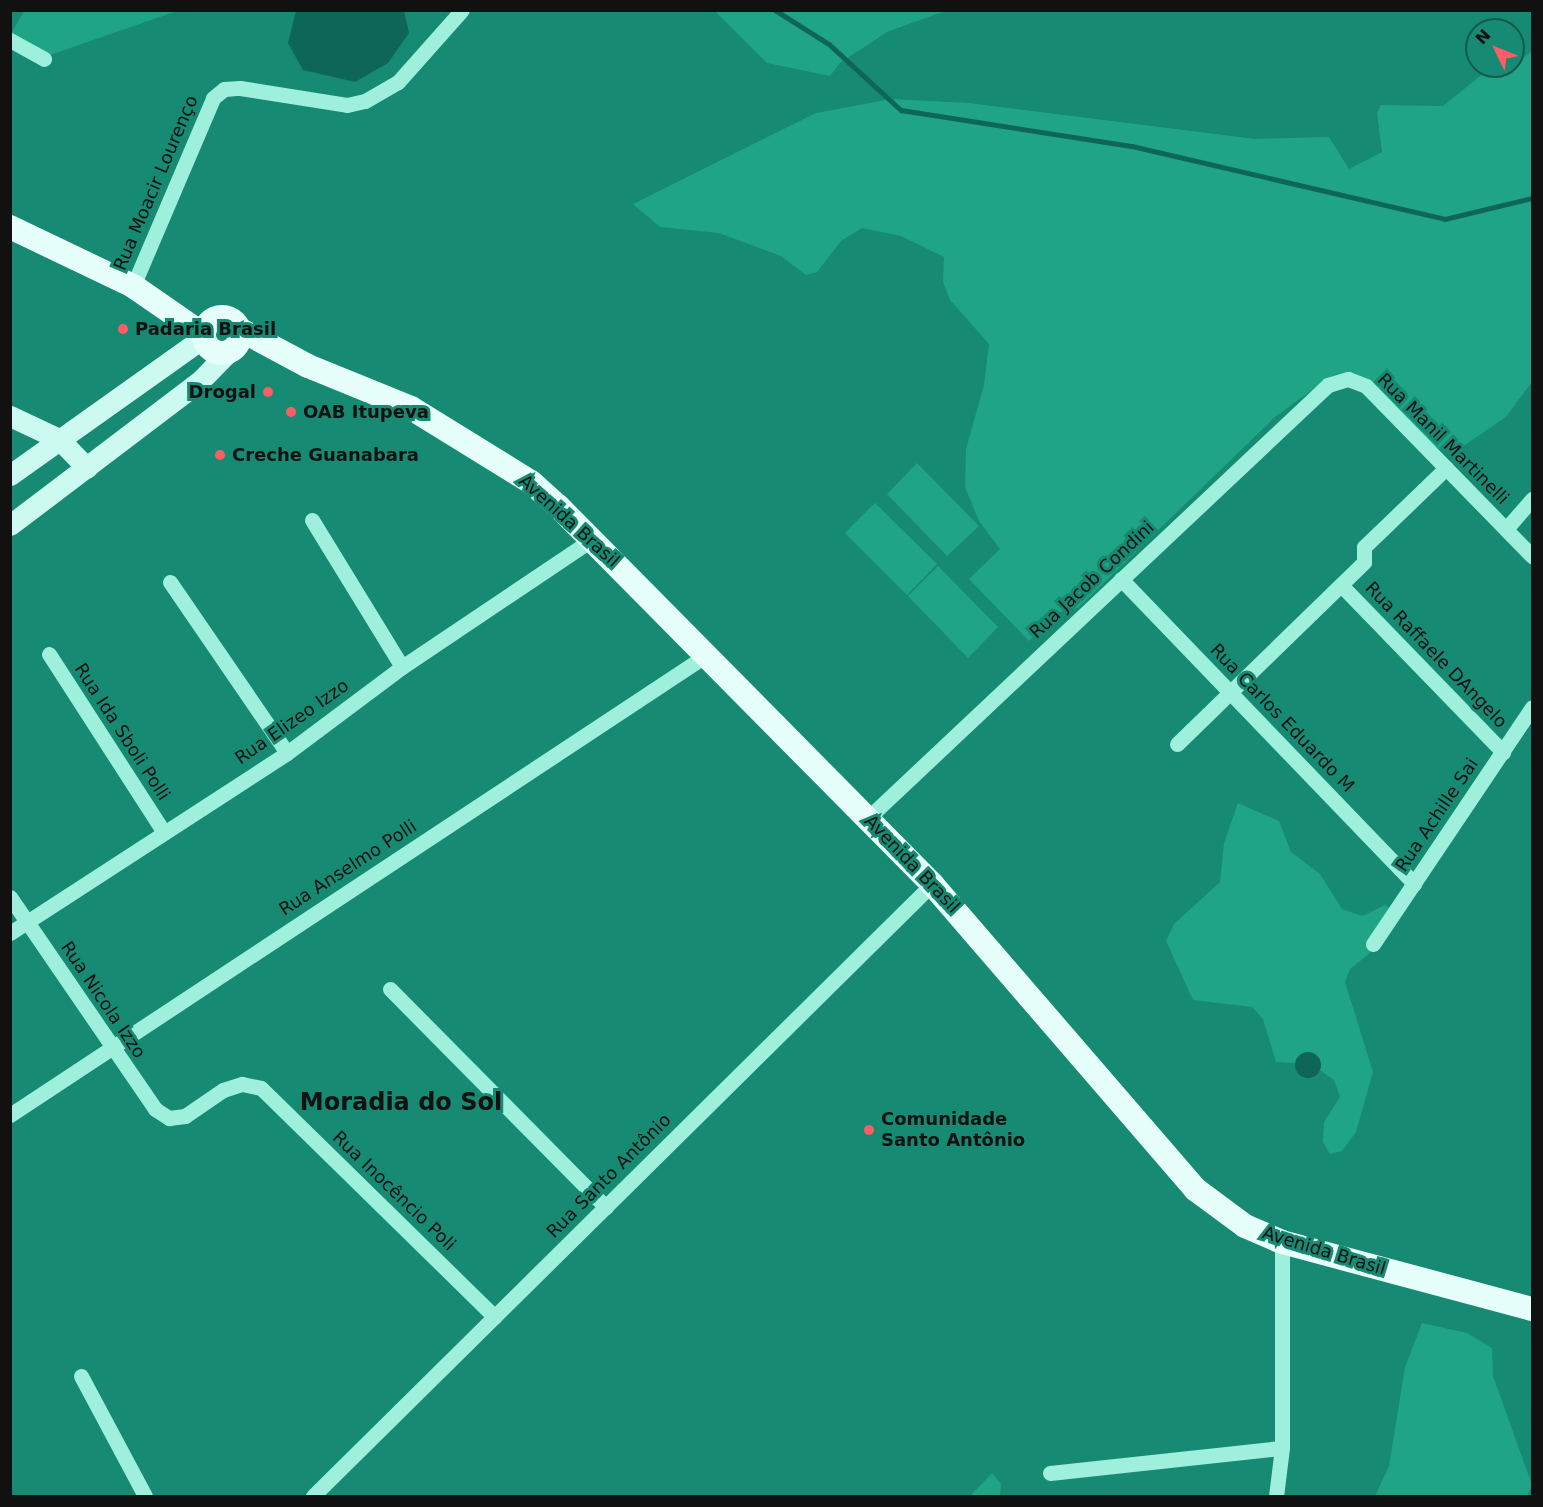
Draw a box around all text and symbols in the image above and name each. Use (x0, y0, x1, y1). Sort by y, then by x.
north arrow (1465, 18, 1525, 78)
text: N (1471, 25, 1494, 48)
street label: Rua Moacir Lourenço (109, 92, 203, 274)
place label: Padaria Brasil (135, 318, 276, 340)
marker: Padaria Brasil (116, 322, 130, 336)
street label: Rua Manil Martinelli (1373, 369, 1513, 509)
place label: Drogal (189, 381, 256, 403)
marker: Drogal (261, 385, 275, 399)
place label: OAB Itupeva (303, 401, 429, 423)
marker: OAB Itupeva (284, 405, 298, 419)
place label: Creche Guanabara (232, 444, 419, 466)
marker: Creche Guanabara (213, 448, 227, 462)
street label: Avenida Brasil (514, 470, 624, 572)
street label: Rua Jacob Condini (1025, 517, 1159, 643)
street label: Rua Raffaele DAngelo (1360, 577, 1512, 733)
street label: Rua Carlos Eduardo M (1205, 639, 1359, 797)
street label: Rua Ida Sboli Polli (70, 659, 174, 805)
street label: Rua Elizeo Izzo (231, 675, 353, 769)
street label: Rua Achille Sai (1391, 754, 1483, 876)
street label: Avenida Brasil (860, 811, 964, 917)
street label: Rua Anselmo Polli (275, 815, 421, 921)
street label: Rua Nicola Izzo (56, 938, 150, 1062)
district label: Moradia do Sol (300, 1089, 502, 1117)
street label: Rua Santo Antônio (542, 1109, 676, 1243)
place label: Comunidade Santo Antônio (881, 1109, 1025, 1152)
marker: Comunidade Santo Antônio (862, 1123, 876, 1137)
street label: Rua Inocêncio Poli (328, 1127, 460, 1255)
street label: Avenida Brasil (1260, 1222, 1388, 1280)

